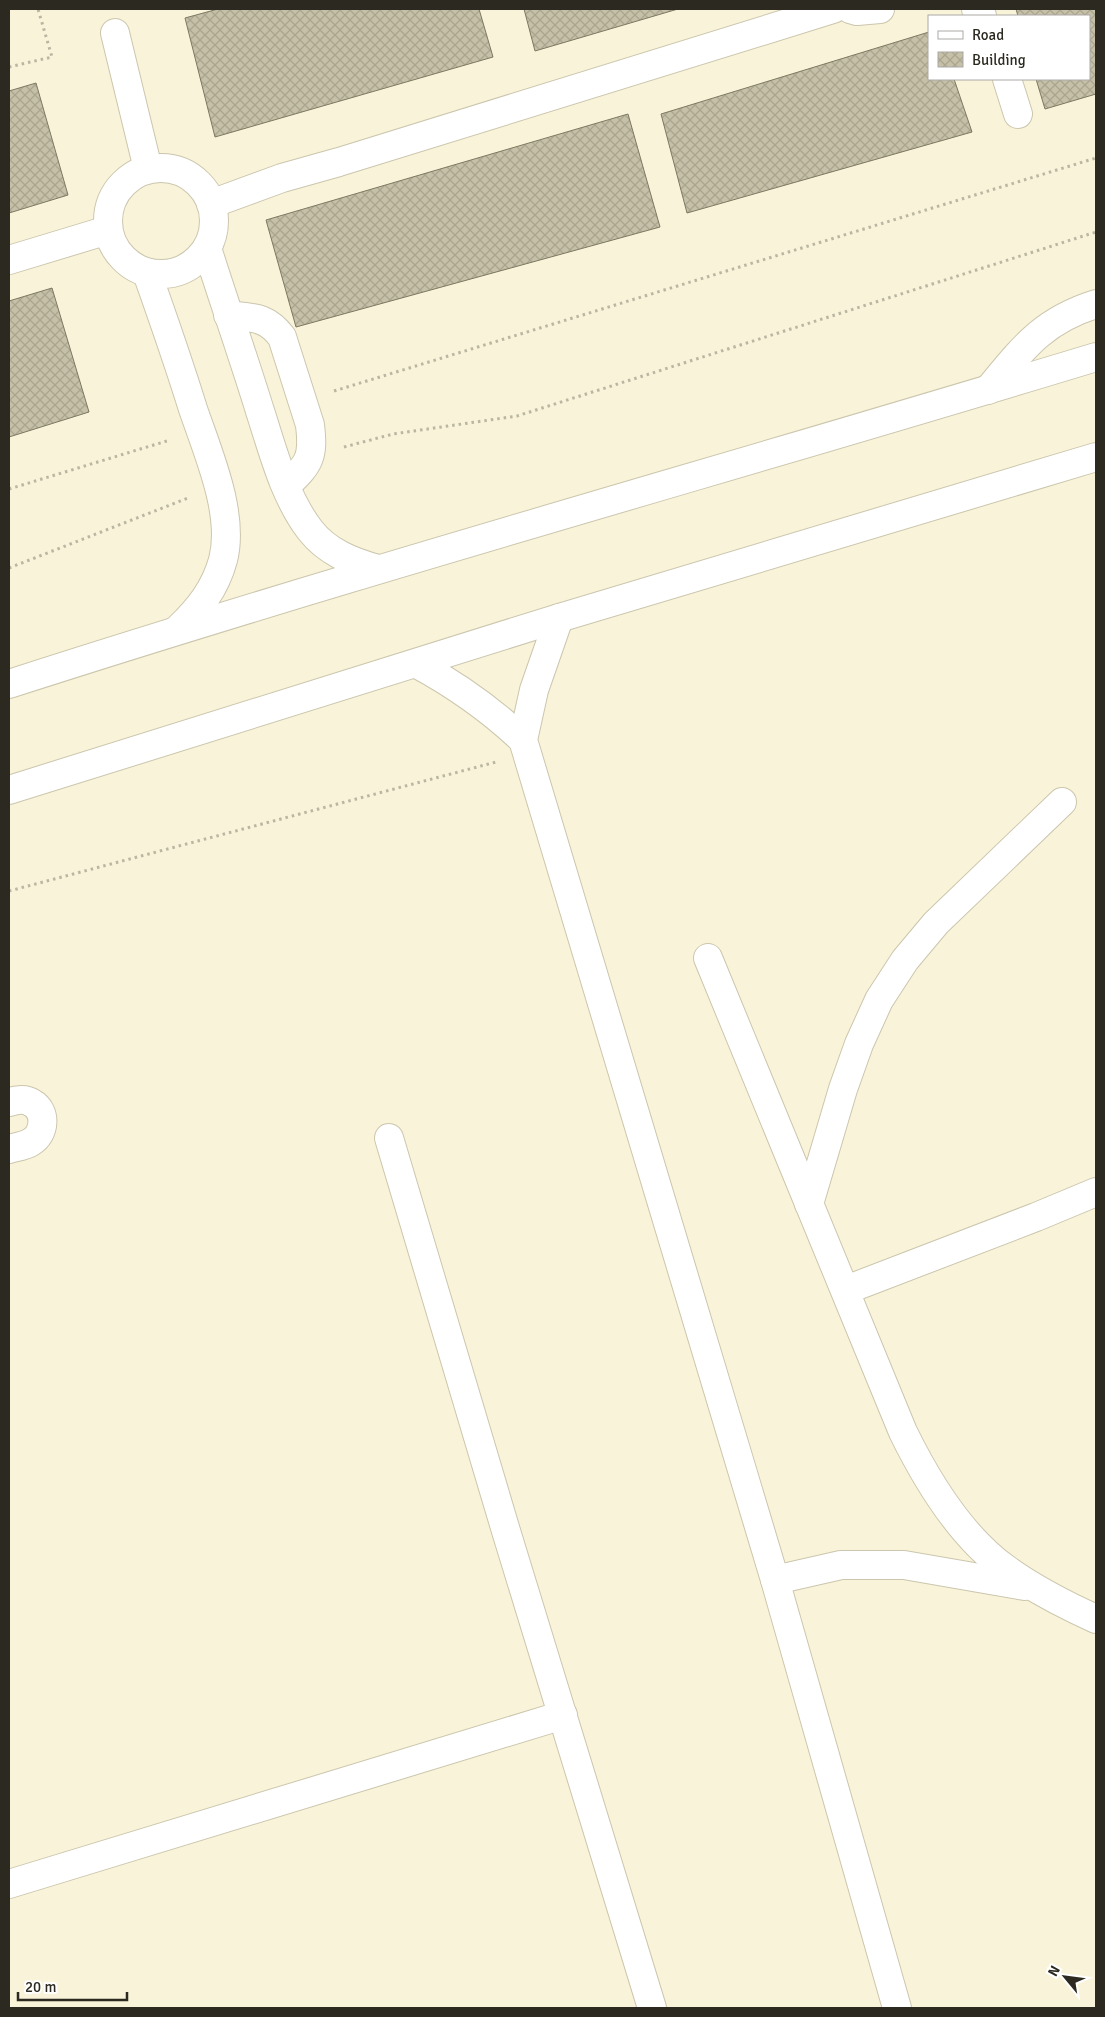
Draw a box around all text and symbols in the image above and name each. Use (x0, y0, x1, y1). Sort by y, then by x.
legend (928, 15, 1090, 80)
text: Road (972, 26, 1004, 44)
text: Building (972, 51, 1026, 69)
north arrow (1040, 1952, 1090, 2002)
text: N (1044, 1963, 1064, 1979)
scale bar (18, 1970, 126, 2002)
text: 20 m (25, 1978, 56, 1996)

